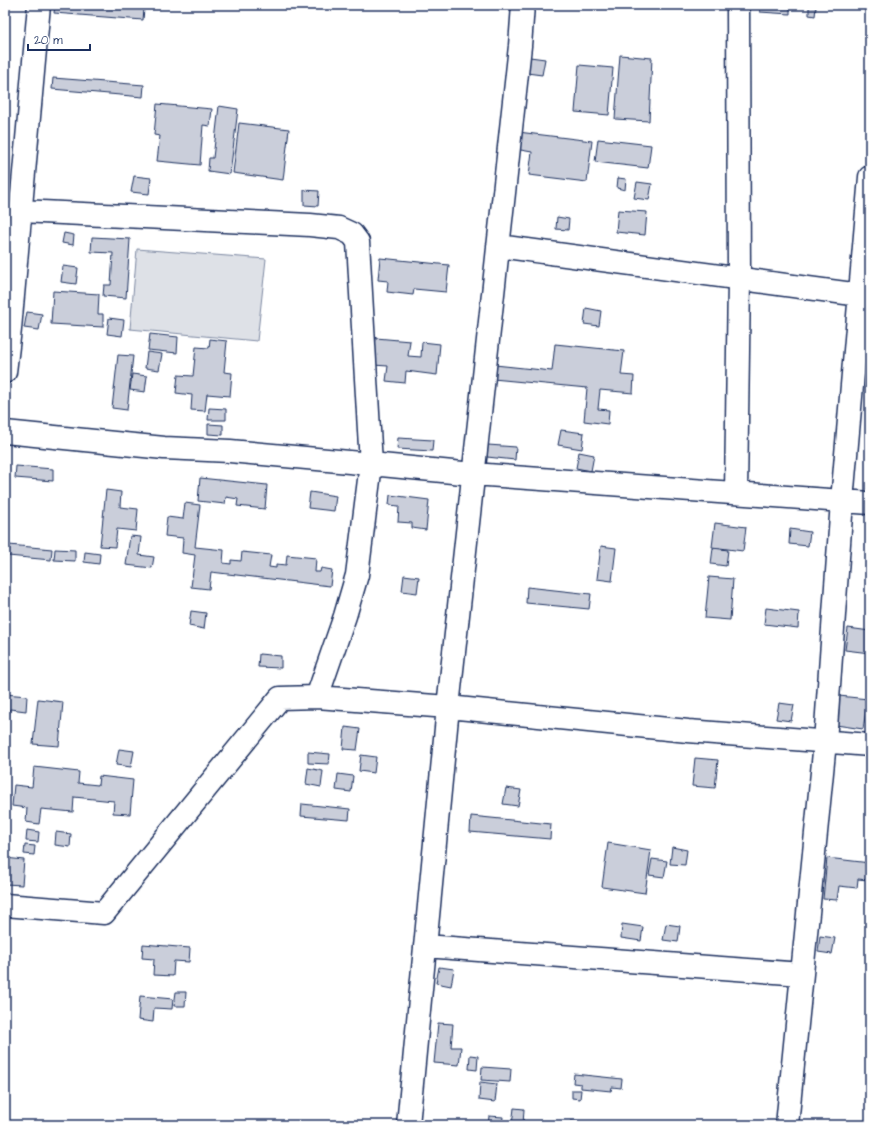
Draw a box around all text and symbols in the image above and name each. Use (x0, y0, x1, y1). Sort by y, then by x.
scale bar (28, 26, 90, 52)
text: 20 m (34, 32, 63, 49)

